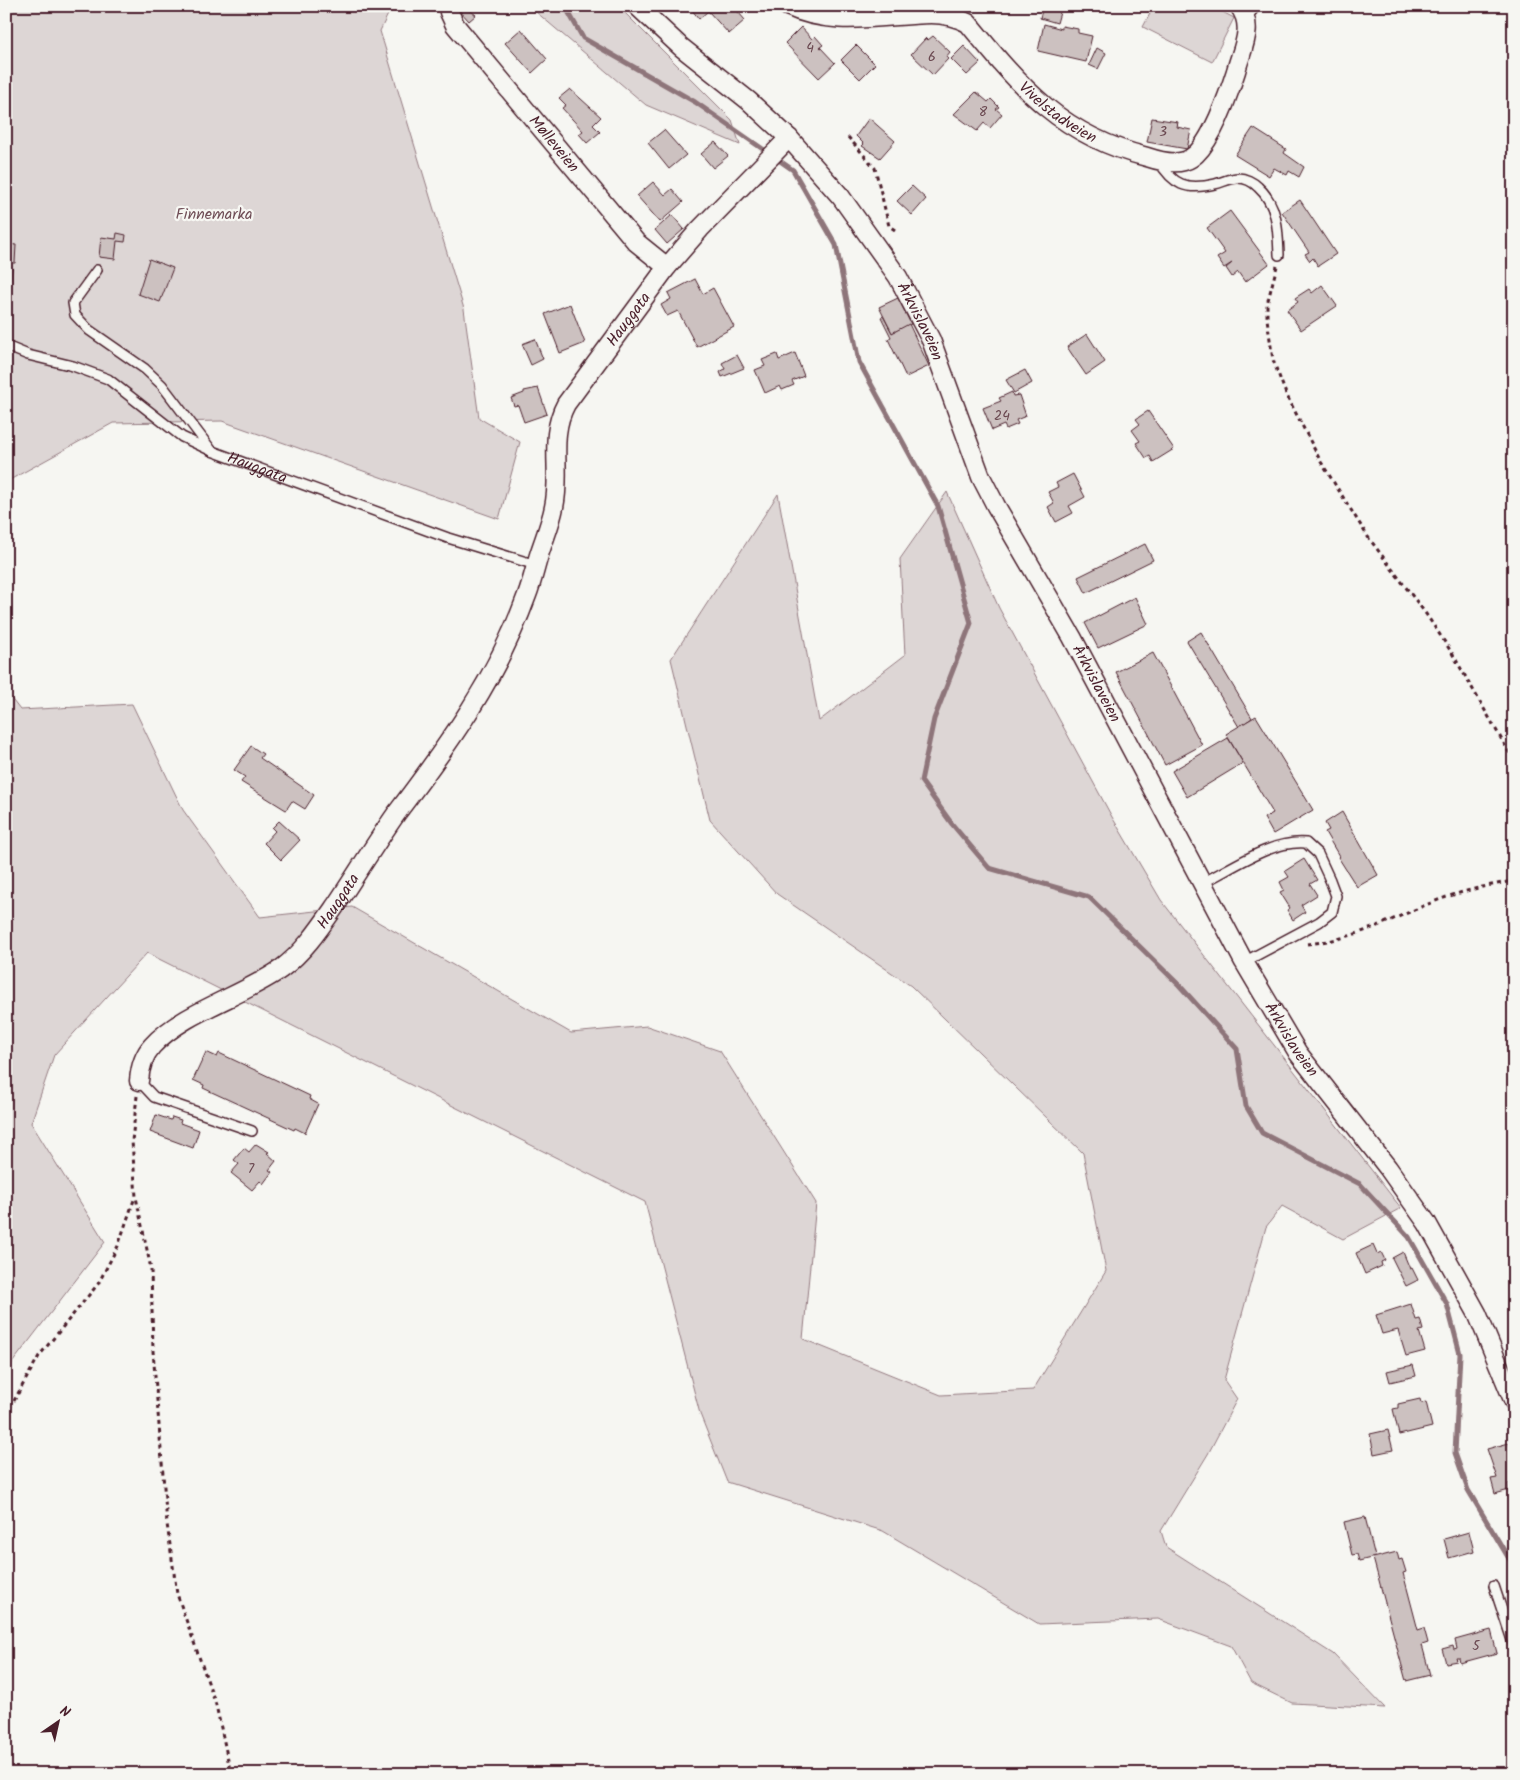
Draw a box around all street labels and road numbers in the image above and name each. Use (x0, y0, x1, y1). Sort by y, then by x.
street label: Vivelstadveien (1013, 76, 1101, 150)
street label: Mølleveien (523, 109, 586, 178)
street label: Årkvislaveien (890, 278, 950, 364)
street label: Hauggata (600, 287, 657, 352)
street label: Hauggata (224, 445, 291, 490)
street label: Årkvislaveien (1066, 640, 1128, 727)
street label: Hauggata (310, 869, 366, 934)
street label: Årkvislaveien (1258, 997, 1325, 1082)

